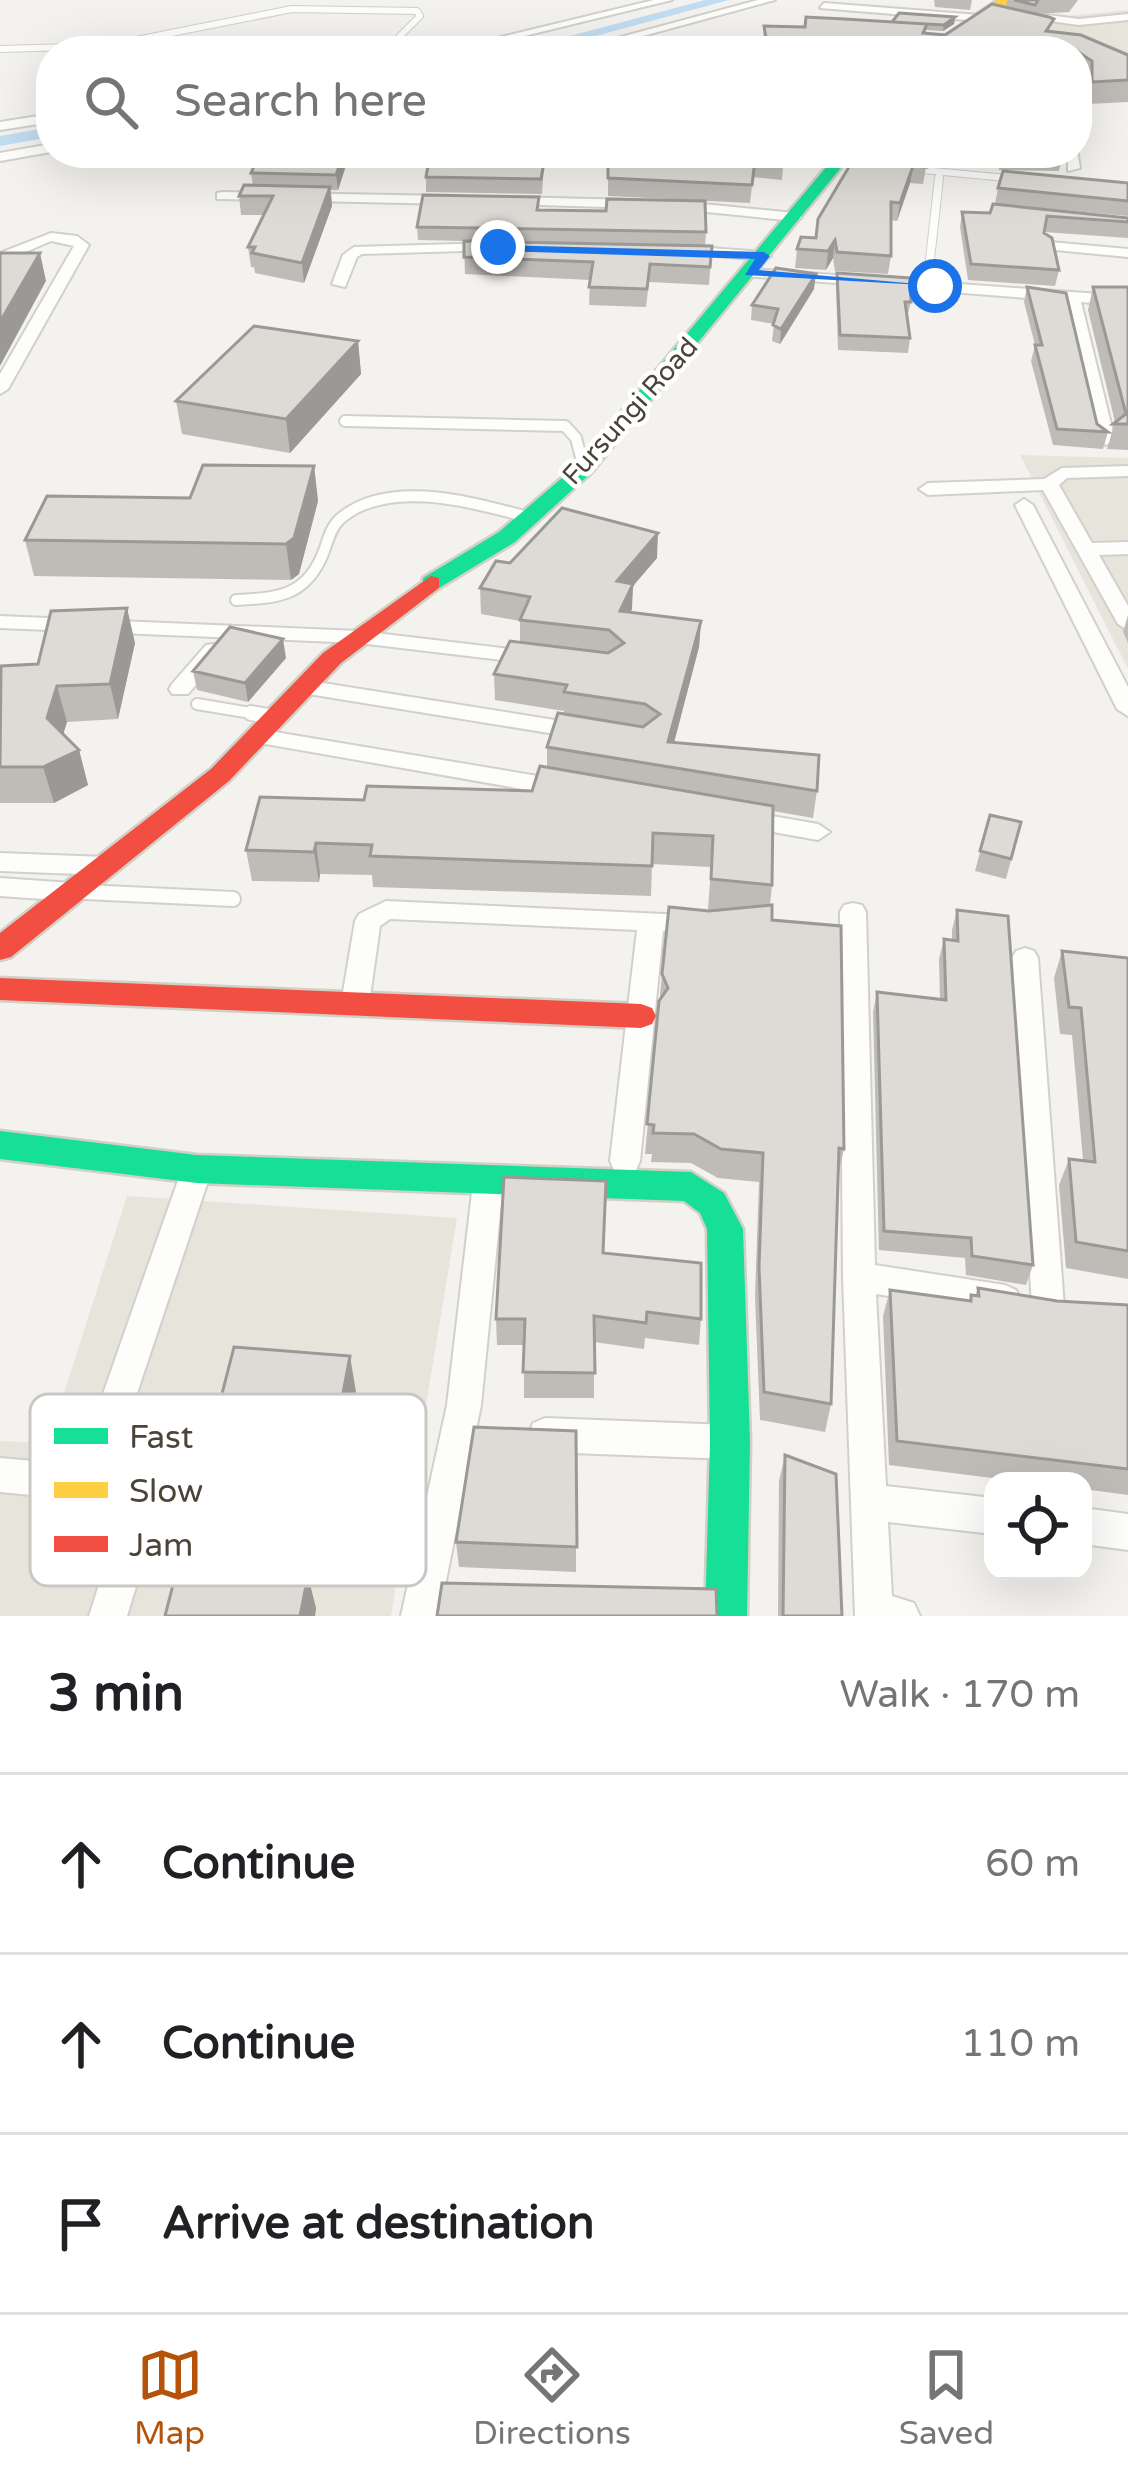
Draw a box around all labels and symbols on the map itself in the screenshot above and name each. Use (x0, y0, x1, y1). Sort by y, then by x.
route end (471, 220, 525, 274)
route start (908, 259, 962, 313)
street label: Fursungi Road (556, 331, 705, 492)
legend (30, 1394, 426, 1586)
text: Fast (129, 1418, 193, 1457)
text: Slow (129, 1472, 203, 1511)
text: Jam (129, 1526, 193, 1565)

